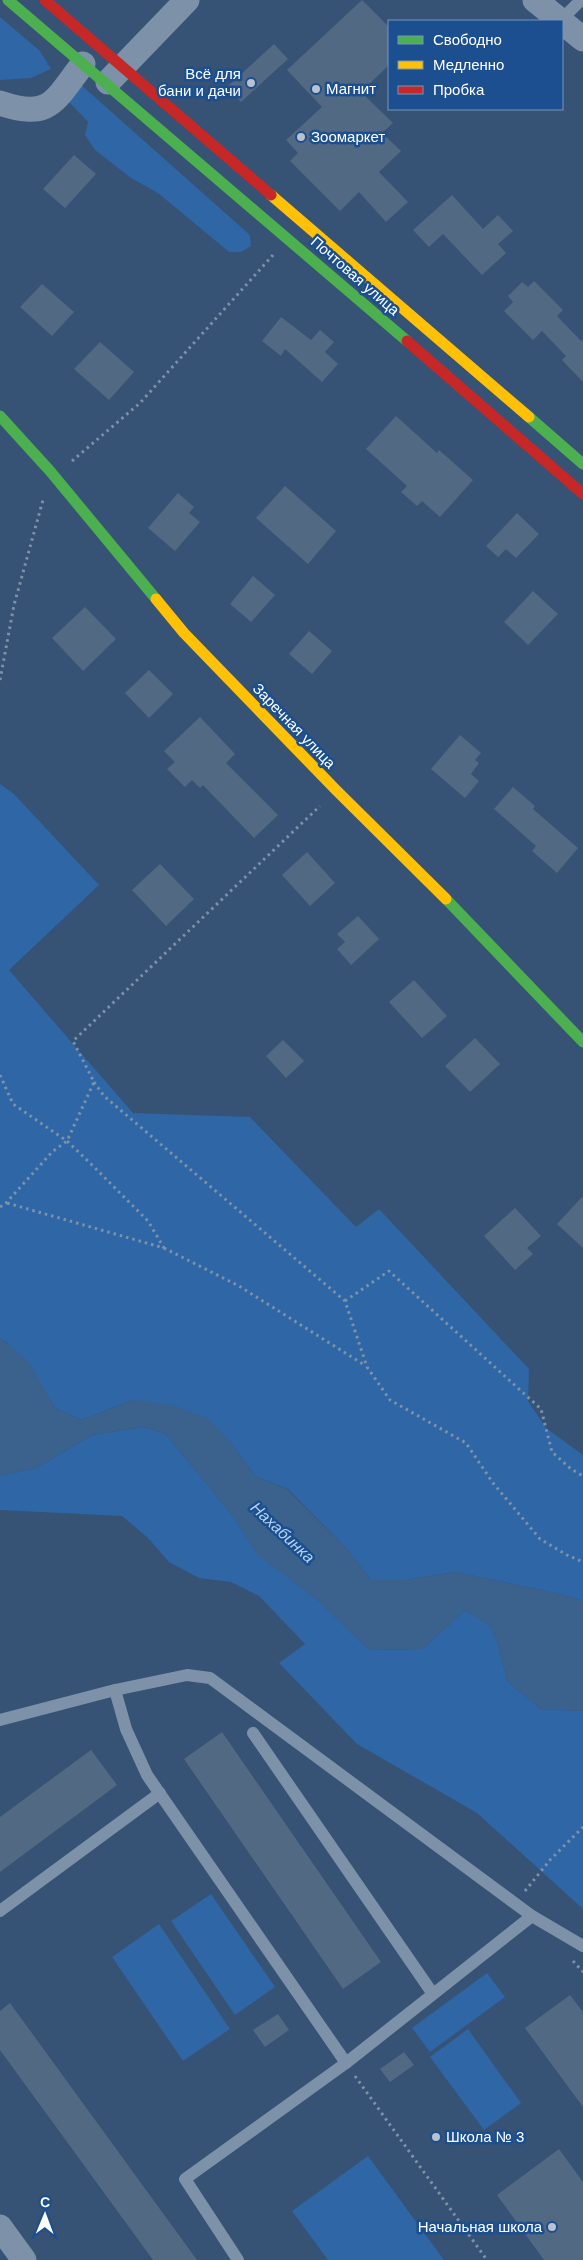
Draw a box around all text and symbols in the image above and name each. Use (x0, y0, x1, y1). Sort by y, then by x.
legend (388, 20, 563, 110)
text: Свободно (433, 31, 502, 48)
text: Медленно (433, 56, 504, 73)
place label: Всё для бани и дачи (158, 65, 241, 99)
marker: Всё для бани и дачи (245, 77, 257, 89)
place label: Магнит (326, 80, 376, 97)
text: Пробка (433, 81, 485, 98)
marker: Магнит (310, 83, 322, 95)
place label: Зоомаркет (311, 128, 385, 145)
marker: Зоомаркет (295, 131, 307, 143)
street label: Почтовая улица (308, 233, 403, 319)
street label: Заречная улица (249, 680, 340, 772)
water label: Нахабинка (247, 1499, 318, 1566)
place label: Школа № 3 (446, 2128, 524, 2145)
marker: Школа № 3 (430, 2131, 442, 2143)
north arrow (20, 2190, 70, 2240)
text: С (40, 2194, 50, 2210)
place label: Начальная школа (418, 2218, 543, 2235)
marker: Начальная школа (546, 2221, 558, 2233)

